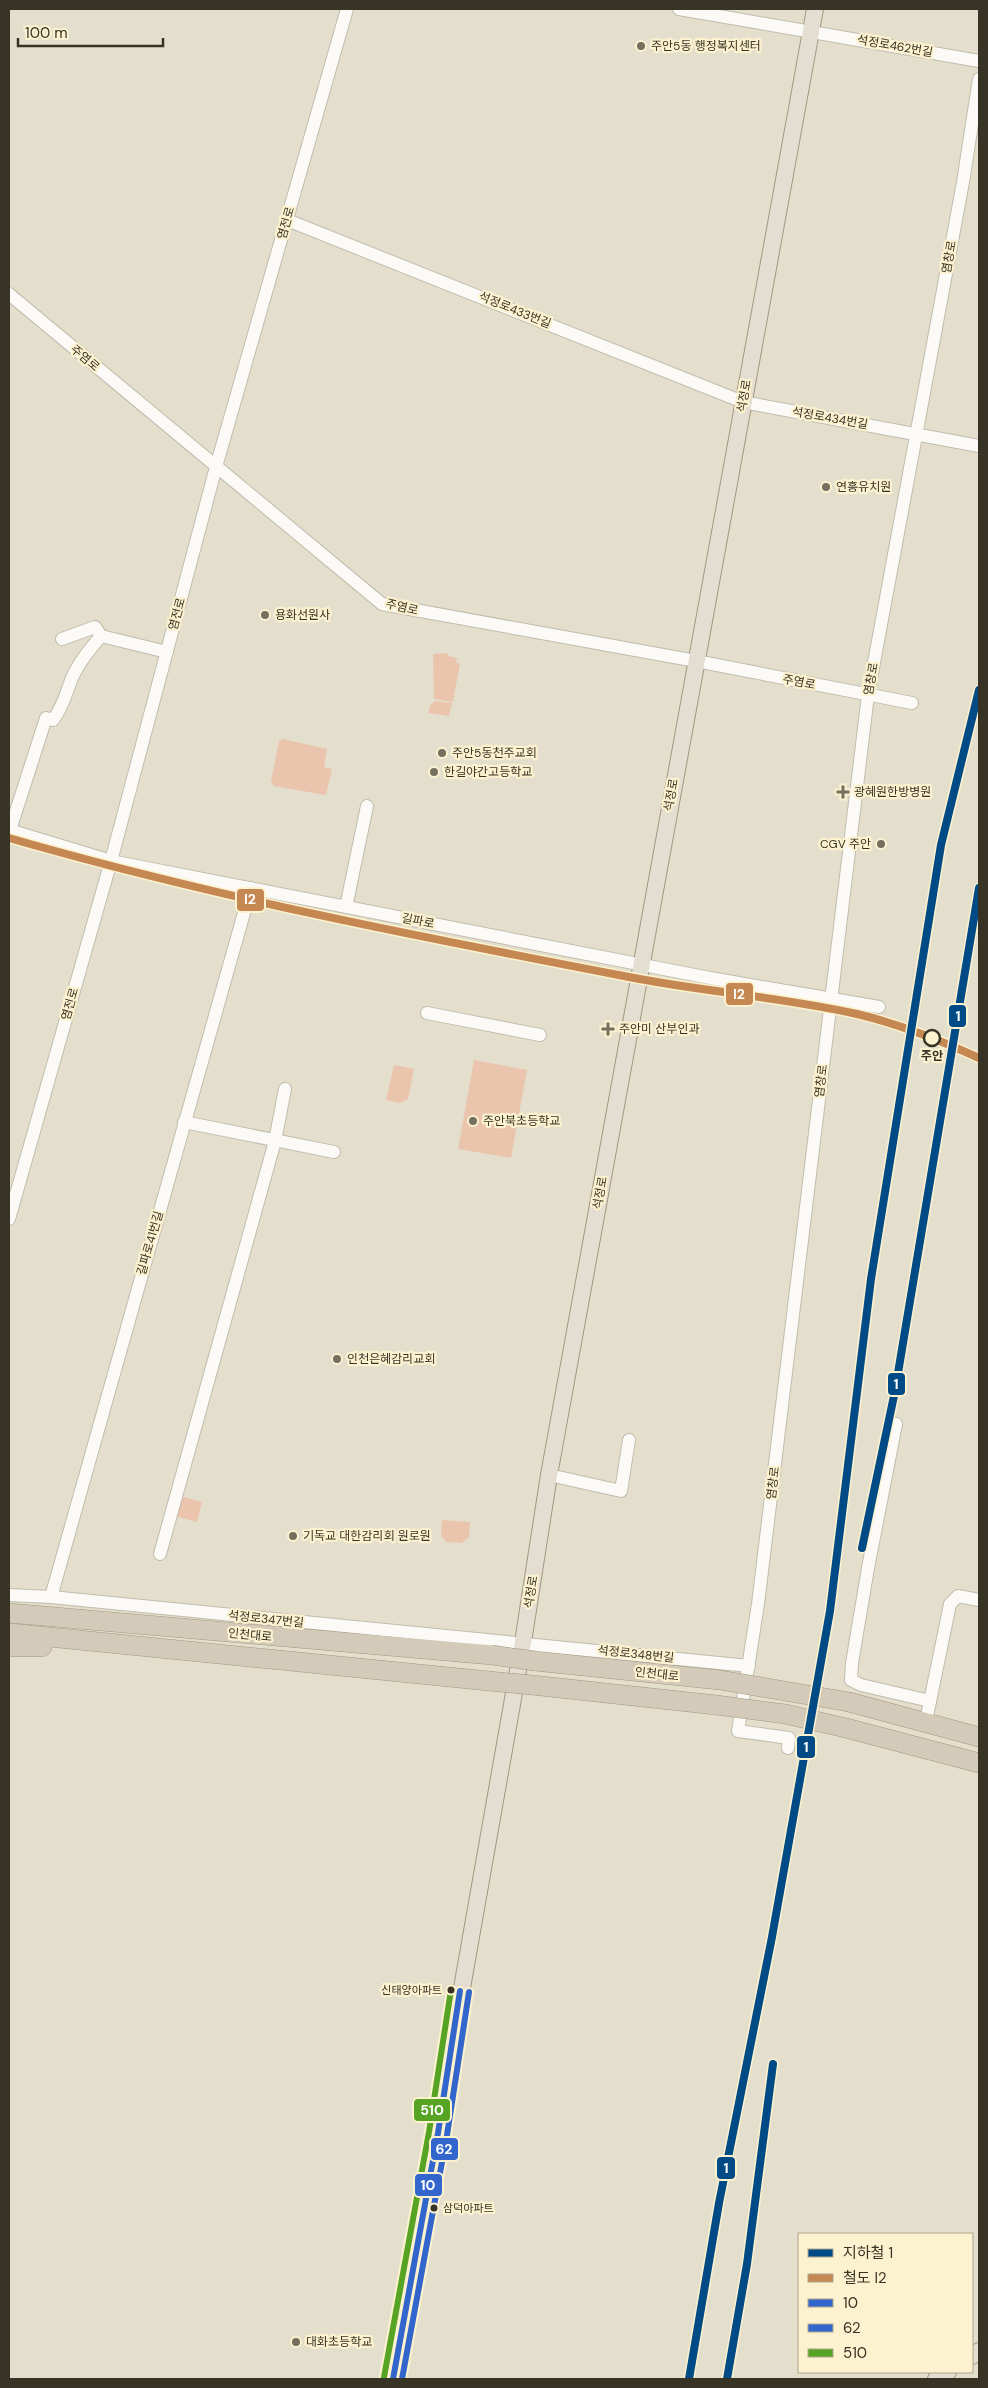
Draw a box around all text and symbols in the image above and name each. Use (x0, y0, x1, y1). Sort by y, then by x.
scale bar (18, 15, 162, 47)
text: 100 m (25, 23, 68, 43)
street label: 석정로462번길 (856, 31, 934, 61)
place label: 주안5동 행정복지센터 (651, 38, 761, 54)
marker: 주안5동 행정복지센터 (635, 40, 647, 52)
street label: 염전로 (274, 205, 298, 241)
street label: 염창로 (938, 239, 960, 275)
street label: 석정로433번길 (476, 288, 554, 332)
street label: 주염로 (67, 341, 103, 375)
street label: 석정로 (733, 378, 755, 414)
street label: 석정로434번길 (791, 403, 869, 433)
place label: 연흥유치원 (836, 479, 891, 495)
marker: 연흥유치원 (820, 481, 832, 493)
street label: 주염로 (384, 595, 420, 619)
street label: 염전로 (165, 596, 189, 632)
place label: 용화선원사 (275, 607, 330, 623)
marker: 용화선원사 (259, 609, 271, 621)
street label: 염창로 (860, 661, 882, 697)
street label: 주염로 (781, 671, 817, 693)
place label: 주안5동천주교회 (452, 745, 537, 761)
marker: 주안5동천주교회 (436, 747, 448, 759)
place label: 한길야간고등학교 (444, 764, 532, 780)
marker: 한길야간고등학교 (428, 766, 440, 778)
street label: 석정로 (660, 777, 682, 813)
place label: 광혜원한방병원 (854, 784, 931, 800)
marker: 광혜원한방병원 (836, 785, 850, 799)
place label: CGV 주안 (820, 836, 871, 852)
marker: CGV 주안 (875, 838, 887, 850)
line badge: I2 (236, 888, 265, 912)
text: I2 (244, 890, 256, 908)
street label: 길파로 (400, 910, 436, 932)
line badge: I2 (725, 982, 754, 1006)
text: I2 (733, 985, 745, 1003)
street label: 염전로 (58, 986, 82, 1022)
line badge: 1 (948, 1004, 967, 1028)
text: 1 (955, 1007, 961, 1025)
place label: 주안미 산부인과 (619, 1021, 699, 1037)
marker: 주안미 산부인과 (601, 1022, 615, 1036)
marker: 주안 (923, 1029, 941, 1047)
place label: 주안 (921, 1048, 943, 1064)
street label: 염창로 (811, 1064, 831, 1098)
place label: 주안북초등학교 (483, 1113, 560, 1129)
marker: 주안북초등학교 (467, 1115, 479, 1127)
street label: 석정로 (589, 1175, 611, 1211)
street label: 길파로41번길 (133, 1209, 167, 1277)
place label: 인천은혜감리교회 (347, 1351, 435, 1367)
marker: 인천은혜감리교회 (331, 1353, 343, 1365)
line badge: 1 (887, 1372, 906, 1396)
text: 1 (893, 1375, 899, 1393)
street label: 염창로 (763, 1466, 783, 1500)
place label: 기독교 대한감리회 원로원 (303, 1528, 431, 1544)
marker: 기독교 대한감리회 원로원 (287, 1530, 299, 1542)
street label: 석정로 (521, 1574, 541, 1610)
street label: 석정로347번길 (227, 1607, 305, 1631)
street label: 인천대로 (227, 1625, 273, 1645)
street label: 석정로348번길 (597, 1642, 675, 1666)
street label: 인천대로 (634, 1664, 680, 1684)
line badge: 1 (796, 1735, 816, 1759)
text: 1 (803, 1738, 809, 1756)
place label: 신태양아파트 (381, 1983, 442, 1997)
marker: 신태양아파트 (446, 1985, 456, 1995)
line badge: 510 (413, 2098, 451, 2122)
text: 510 (420, 2101, 444, 2119)
line badge: 62 (430, 2137, 459, 2161)
text: 62 (436, 2140, 452, 2158)
line badge: 1 (716, 2156, 736, 2180)
text: 1 (723, 2159, 729, 2177)
line badge: 10 (414, 2173, 443, 2197)
text: 10 (421, 2176, 436, 2194)
place label: 삼덕아파트 (443, 2201, 494, 2215)
marker: 삼덕아파트 (429, 2203, 439, 2213)
legend (798, 2233, 973, 2373)
text: 지하철 1 (843, 2243, 893, 2263)
text: 철도 I2 (843, 2268, 887, 2288)
text: 10 (843, 2293, 858, 2313)
text: 62 (843, 2318, 861, 2338)
place label: 대화초등학교 (306, 2334, 372, 2350)
marker: 대화초등학교 (290, 2336, 302, 2348)
text: 510 (843, 2343, 867, 2363)

